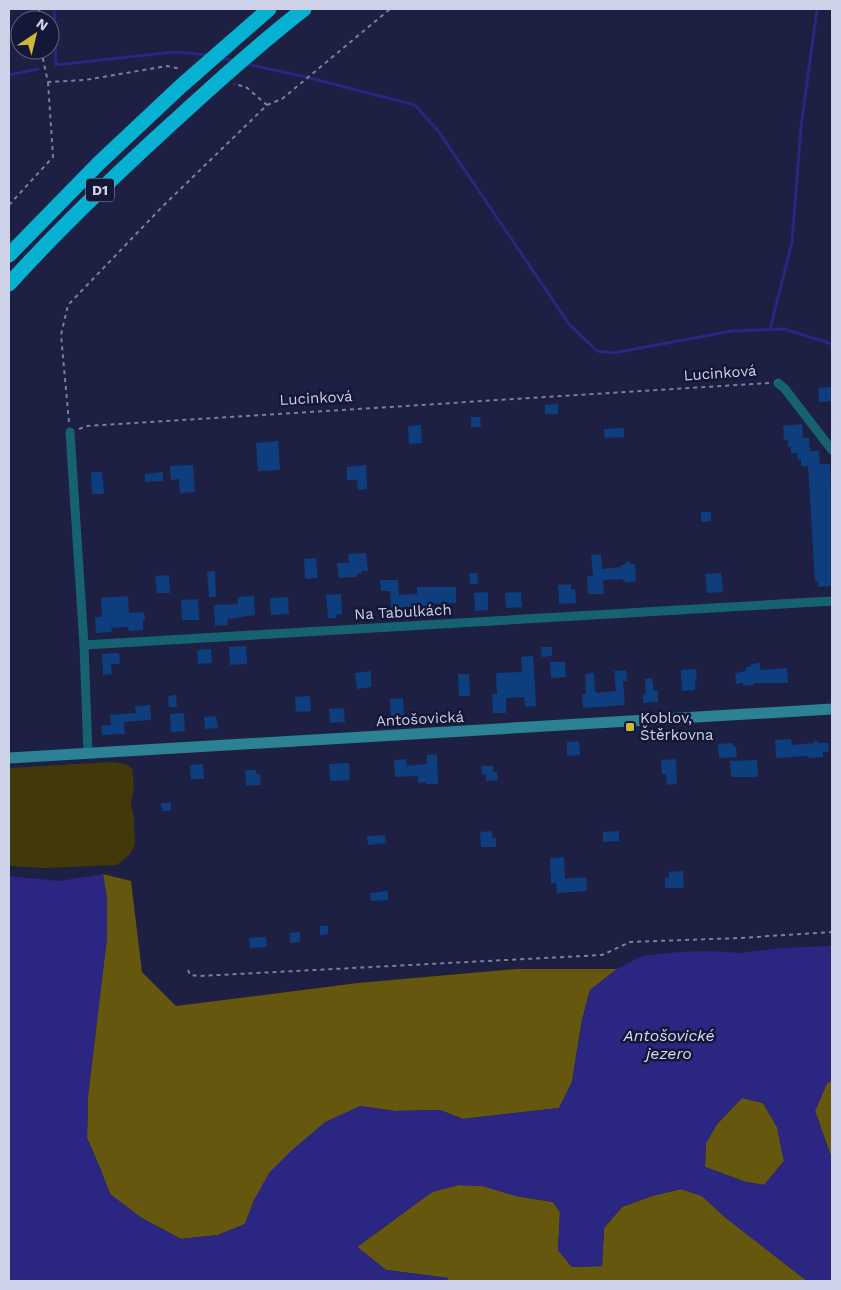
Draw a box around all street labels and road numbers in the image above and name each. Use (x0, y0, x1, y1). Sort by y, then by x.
road number: D1 (86, 178, 114, 202)
street label: Lucinková (683, 361, 758, 385)
street label: Lucinková (279, 387, 353, 409)
street label: Na Tabulkách (354, 600, 452, 624)
street label: Antošovická (375, 708, 465, 730)

